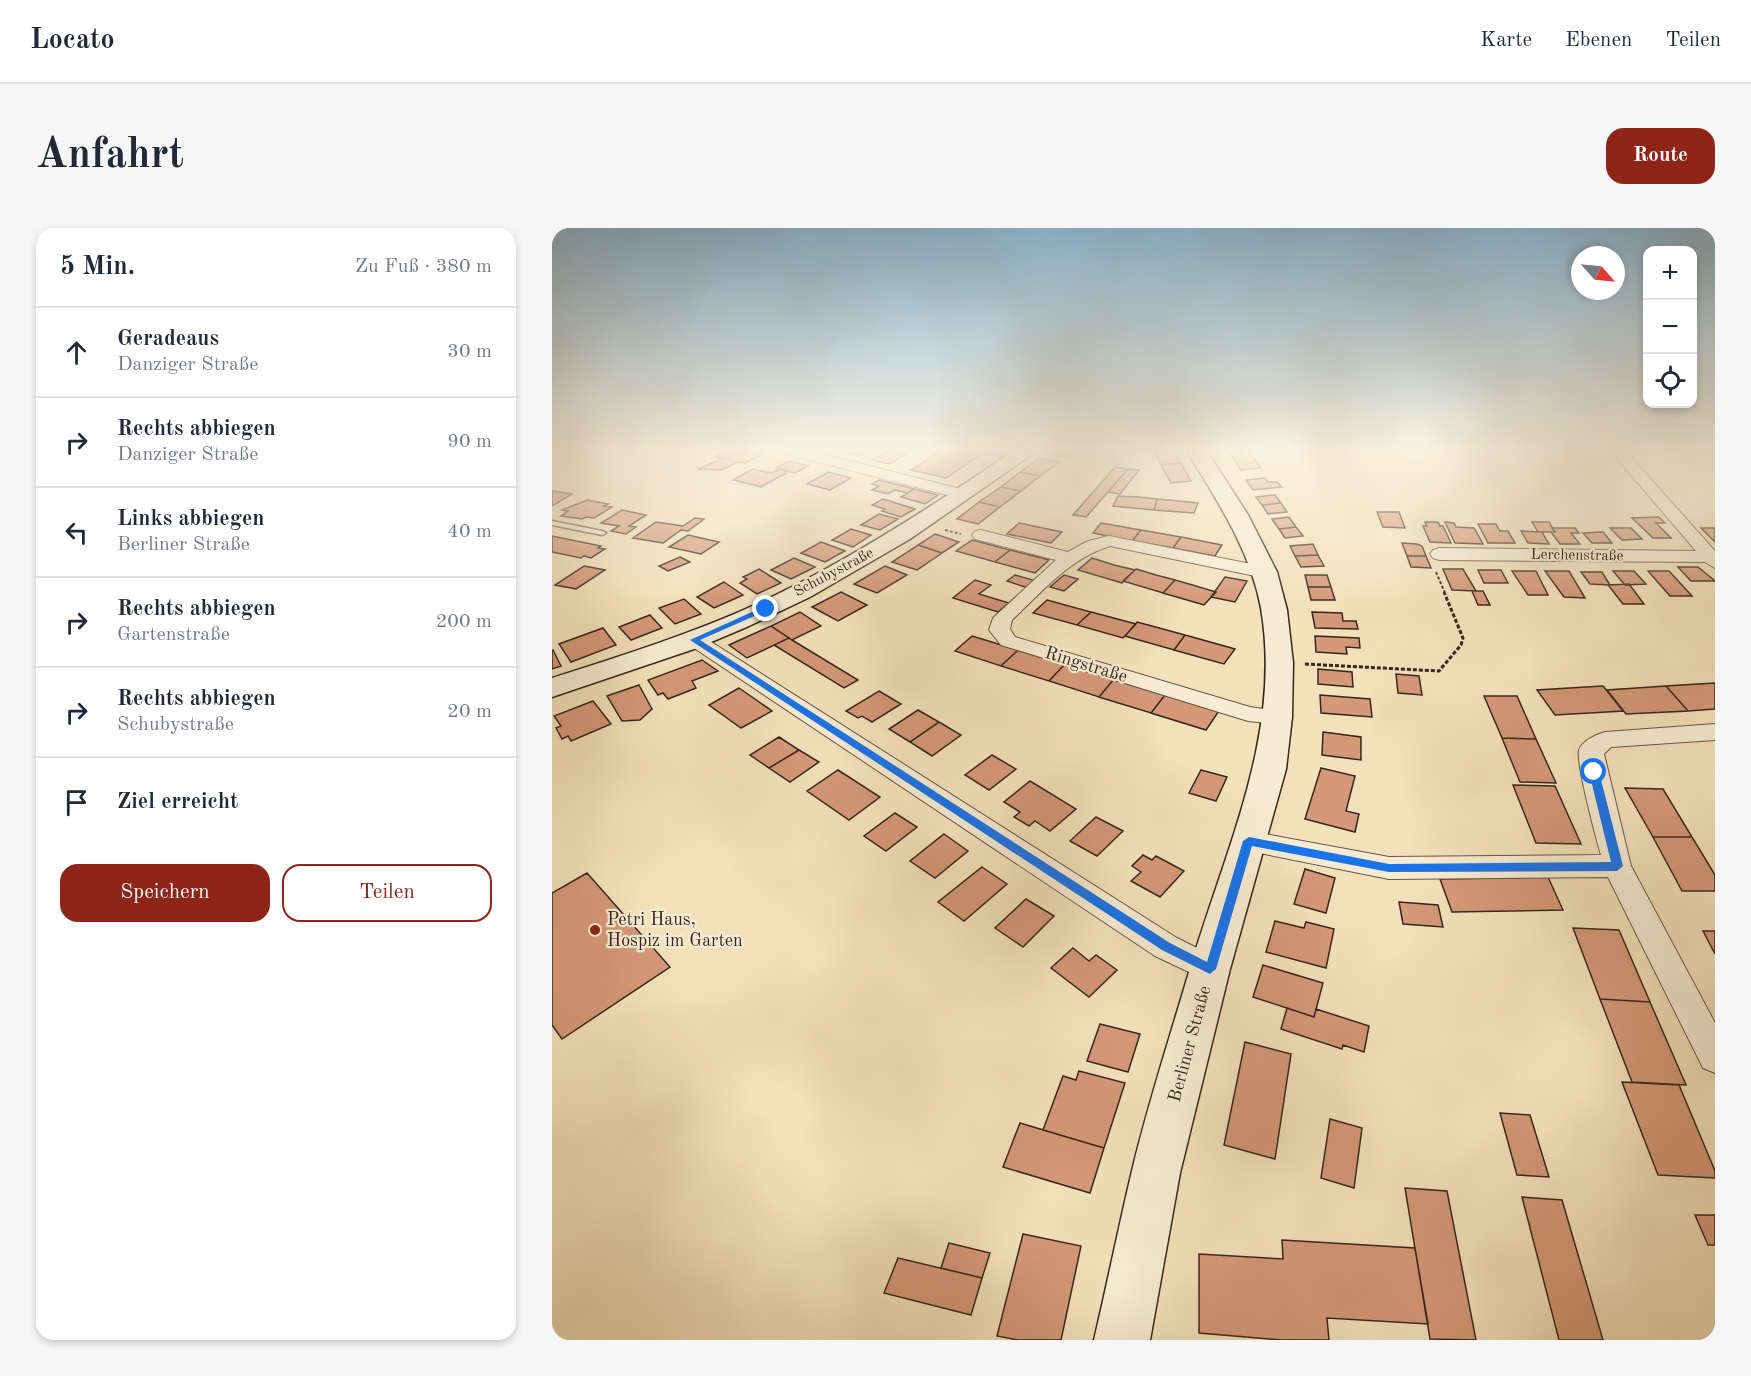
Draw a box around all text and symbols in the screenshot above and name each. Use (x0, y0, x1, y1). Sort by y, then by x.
text: Locato (30, 27, 115, 55)
text: Karte (1480, 30, 1532, 51)
text: Ebenen (1565, 30, 1632, 51)
text: Teilen (1665, 30, 1721, 51)
button: Route (1606, 128, 1715, 184)
text: Anfahrt (36, 135, 184, 177)
north arrow (1571, 246, 1625, 300)
map controls (1643, 246, 1697, 408)
button: + (1643, 246, 1697, 300)
text: 5 Min. (60, 254, 135, 280)
text: Zu Fuß · 380 m (355, 257, 492, 277)
button: − (1643, 300, 1697, 354)
text: Geradeaus (117, 328, 219, 350)
icon: ahead (60, 336, 93, 369)
text: 30 m (447, 342, 492, 362)
button: locate (1643, 354, 1697, 408)
text: Danziger Straße (117, 355, 258, 375)
text: Rechts abbiegen (117, 418, 276, 440)
icon: right (60, 426, 93, 459)
text: 90 m (447, 432, 492, 452)
text: Danziger Straße (117, 445, 258, 465)
text: Links abbiegen (117, 508, 265, 530)
icon: left (60, 516, 93, 549)
text: 40 m (447, 522, 492, 542)
text: Berliner Straße (117, 535, 250, 555)
street label: Schubystraße (792, 546, 876, 600)
street label: Lerchenstraße (1530, 548, 1624, 564)
route end (752, 595, 778, 621)
text: Rechts abbiegen (117, 598, 276, 620)
icon: right (60, 606, 93, 639)
text: 200 m (436, 612, 492, 632)
text: Gartenstraße (117, 625, 230, 645)
street label: Ringstraße (1043, 644, 1129, 686)
text: Rechts abbiegen (117, 688, 276, 710)
icon: right (60, 696, 93, 729)
text: 20 m (447, 702, 492, 722)
text: Schubystraße (117, 715, 234, 735)
route start (1580, 758, 1606, 784)
icon: arrive (60, 786, 93, 819)
text: Ziel erreicht (117, 791, 238, 813)
button: Speichern (60, 864, 270, 922)
button: Teilen (282, 864, 492, 922)
place label: Petri Haus, Hospiz im Garten (607, 911, 743, 950)
marker: Petri Haus, Hospiz im Garten (588, 923, 602, 937)
street label: Berliner Straße (1166, 984, 1214, 1104)

